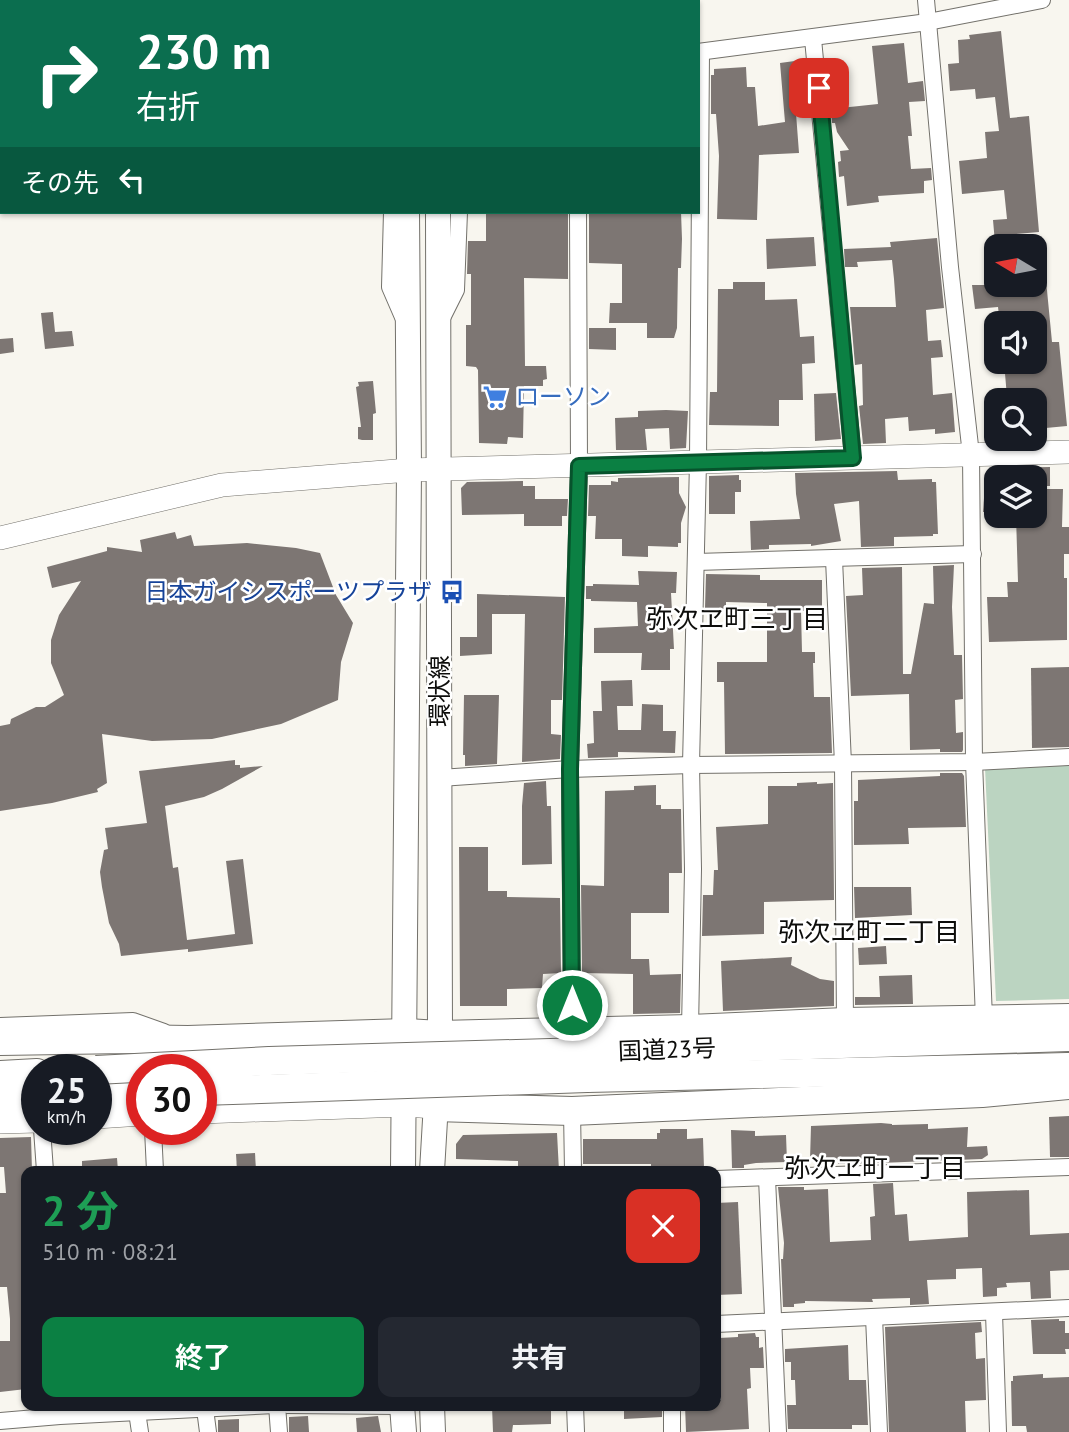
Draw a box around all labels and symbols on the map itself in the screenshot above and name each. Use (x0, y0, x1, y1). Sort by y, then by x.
pin (789, 58, 849, 118)
north arrow (984, 234, 1046, 298)
place label: ローソン (515, 381, 611, 412)
supermarket icon: ローソン (481, 383, 509, 411)
place label: 日本ガイシスポーツプラザ (144, 576, 432, 607)
bus stop icon: 日本ガイシスポーツプラザ (438, 578, 466, 606)
district label: 弥次ヱ町三丁目 (646, 602, 828, 635)
street label: 環状線 (424, 655, 455, 727)
district label: 弥次ヱ町二丁目 (778, 915, 960, 948)
position arrow (535, 968, 609, 1042)
street label: 国道23号 (617, 1032, 717, 1067)
speed limit sign: 30 (126, 1054, 217, 1145)
district label: 弥次ヱ町一丁目 (784, 1151, 966, 1184)

